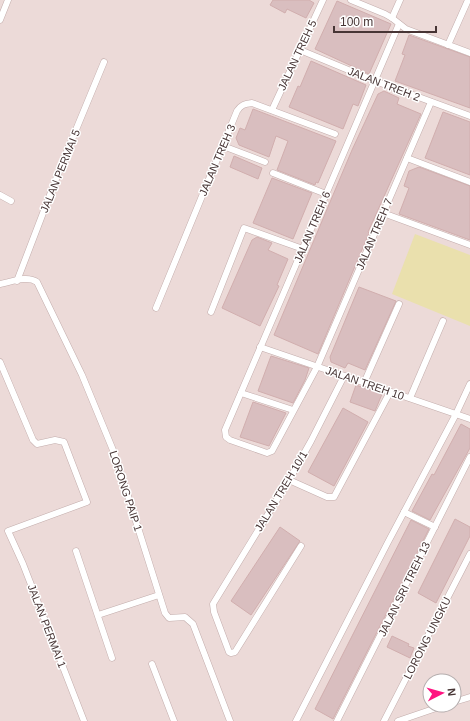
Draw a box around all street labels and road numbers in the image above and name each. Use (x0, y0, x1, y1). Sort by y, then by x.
street label: JALAN TREH 5 (275, 18, 319, 92)
street label: JALAN TREH 2 (346, 65, 422, 103)
street label: JALAN TREH 3 (197, 123, 237, 197)
street label: JALAN PERMAI 5 (38, 128, 82, 214)
street label: JALAN TREH 6 (292, 190, 332, 264)
street label: JALAN TREH 7 (354, 197, 394, 271)
street label: JALAN TREH 10 (324, 364, 406, 402)
street label: LORONG PAIP 1 (107, 449, 145, 533)
street label: JALAN TREH 10/1 (252, 449, 310, 533)
street label: JALAN SRI TREH 13 (376, 540, 432, 638)
street label: JALAN PERMAI 1 (26, 582, 68, 670)
street label: LORONG UNGKU (401, 595, 453, 681)

